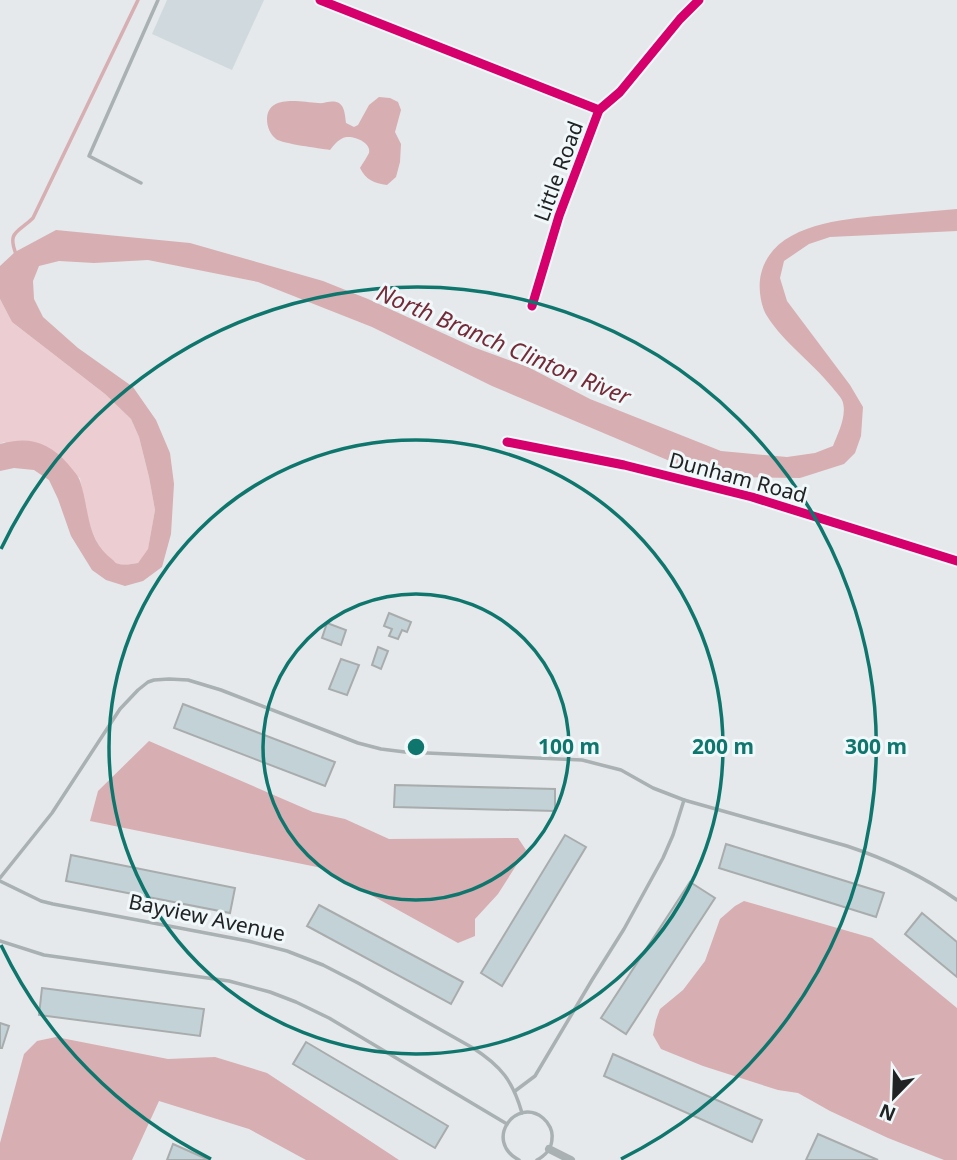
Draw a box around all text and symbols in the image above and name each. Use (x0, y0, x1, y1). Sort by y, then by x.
street label: Little Road (527, 117, 589, 225)
water label: North Branch Clinton River (372, 276, 637, 412)
street label: Dunham Road (666, 445, 810, 509)
text: 100 m (538, 732, 600, 760)
text: 200 m (692, 732, 754, 760)
text: 300 m (845, 732, 907, 760)
centre of rings (404, 735, 428, 759)
street label: Bayview Avenue (126, 887, 288, 947)
north arrow (859, 1062, 929, 1132)
text: N (875, 1098, 900, 1128)

